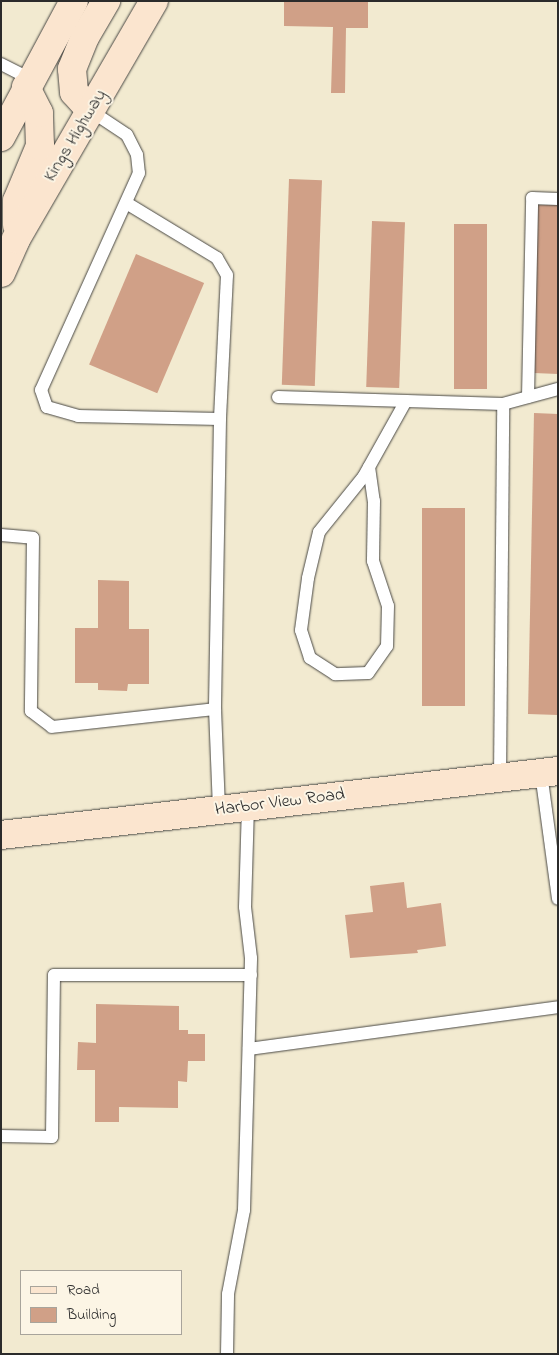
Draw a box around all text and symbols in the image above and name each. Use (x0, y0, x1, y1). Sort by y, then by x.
street label: Kings Highway (40, 86, 112, 186)
street label: Harbor View Road (214, 784, 346, 822)
legend (20, 1270, 182, 1335)
text: Road (67, 1279, 100, 1301)
text: Building (67, 1304, 116, 1326)

